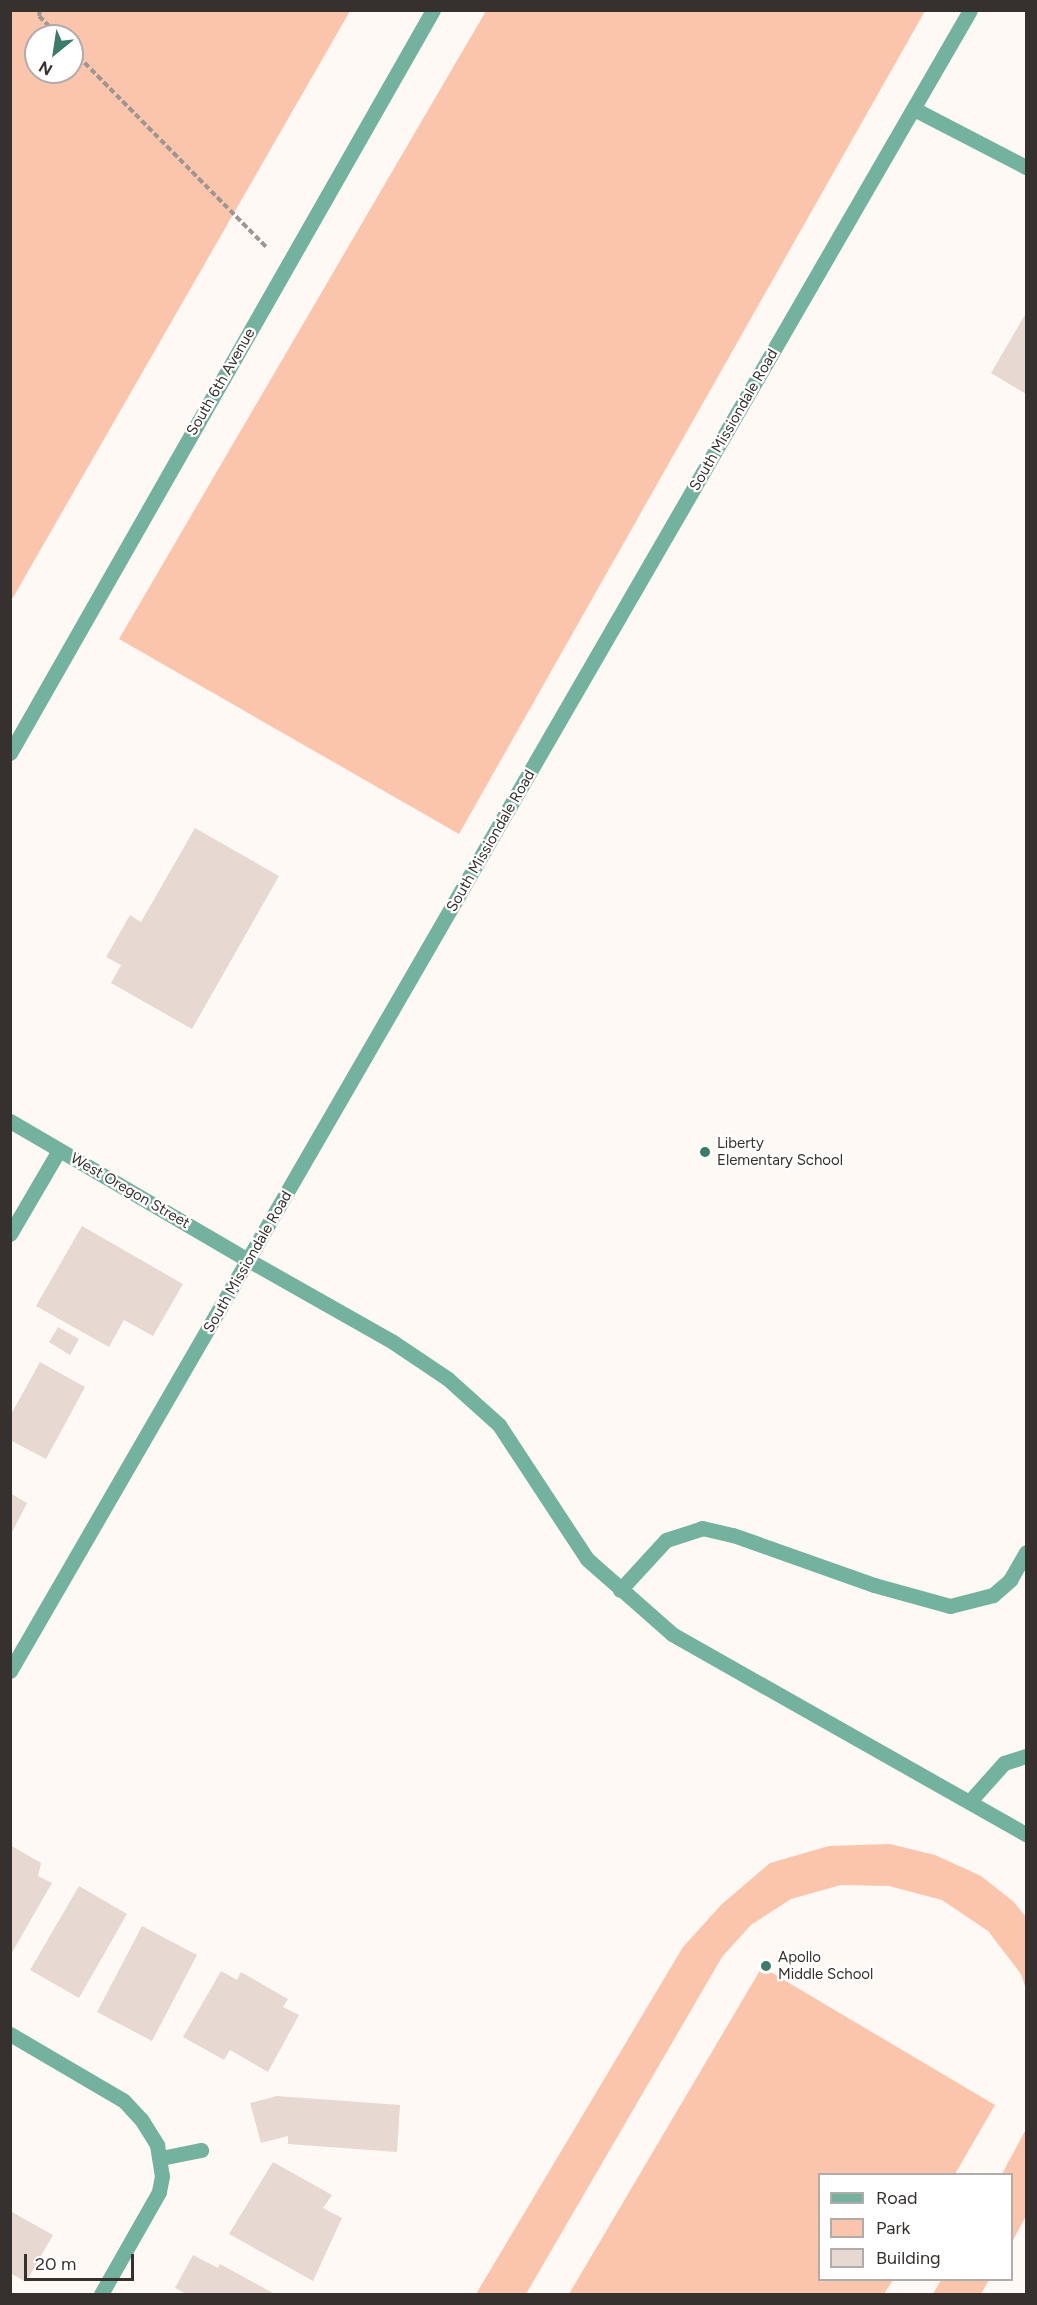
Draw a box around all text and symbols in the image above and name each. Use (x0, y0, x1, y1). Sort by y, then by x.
north arrow (24, 24, 84, 84)
text: N (36, 57, 56, 80)
street label: South 6th Avenue (183, 325, 259, 439)
street label: South Missiondale Road (686, 346, 782, 494)
street label: South Missiondale Road (443, 767, 539, 915)
place label: Liberty Elementary School (717, 1134, 843, 1169)
marker: Liberty Elementary School (698, 1145, 712, 1159)
street label: West Oregon Street (67, 1149, 193, 1233)
street label: South Missiondale Road (200, 1188, 296, 1336)
place label: Apollo Middle School (778, 1948, 873, 1983)
marker: Apollo Middle School (759, 1959, 773, 1973)
legend (818, 2173, 1013, 2281)
text: Road (876, 2187, 917, 2209)
text: Park (876, 2217, 910, 2239)
scale bar (27, 2242, 136, 2280)
text: Building (876, 2247, 941, 2269)
text: 20 m (35, 2253, 76, 2275)

